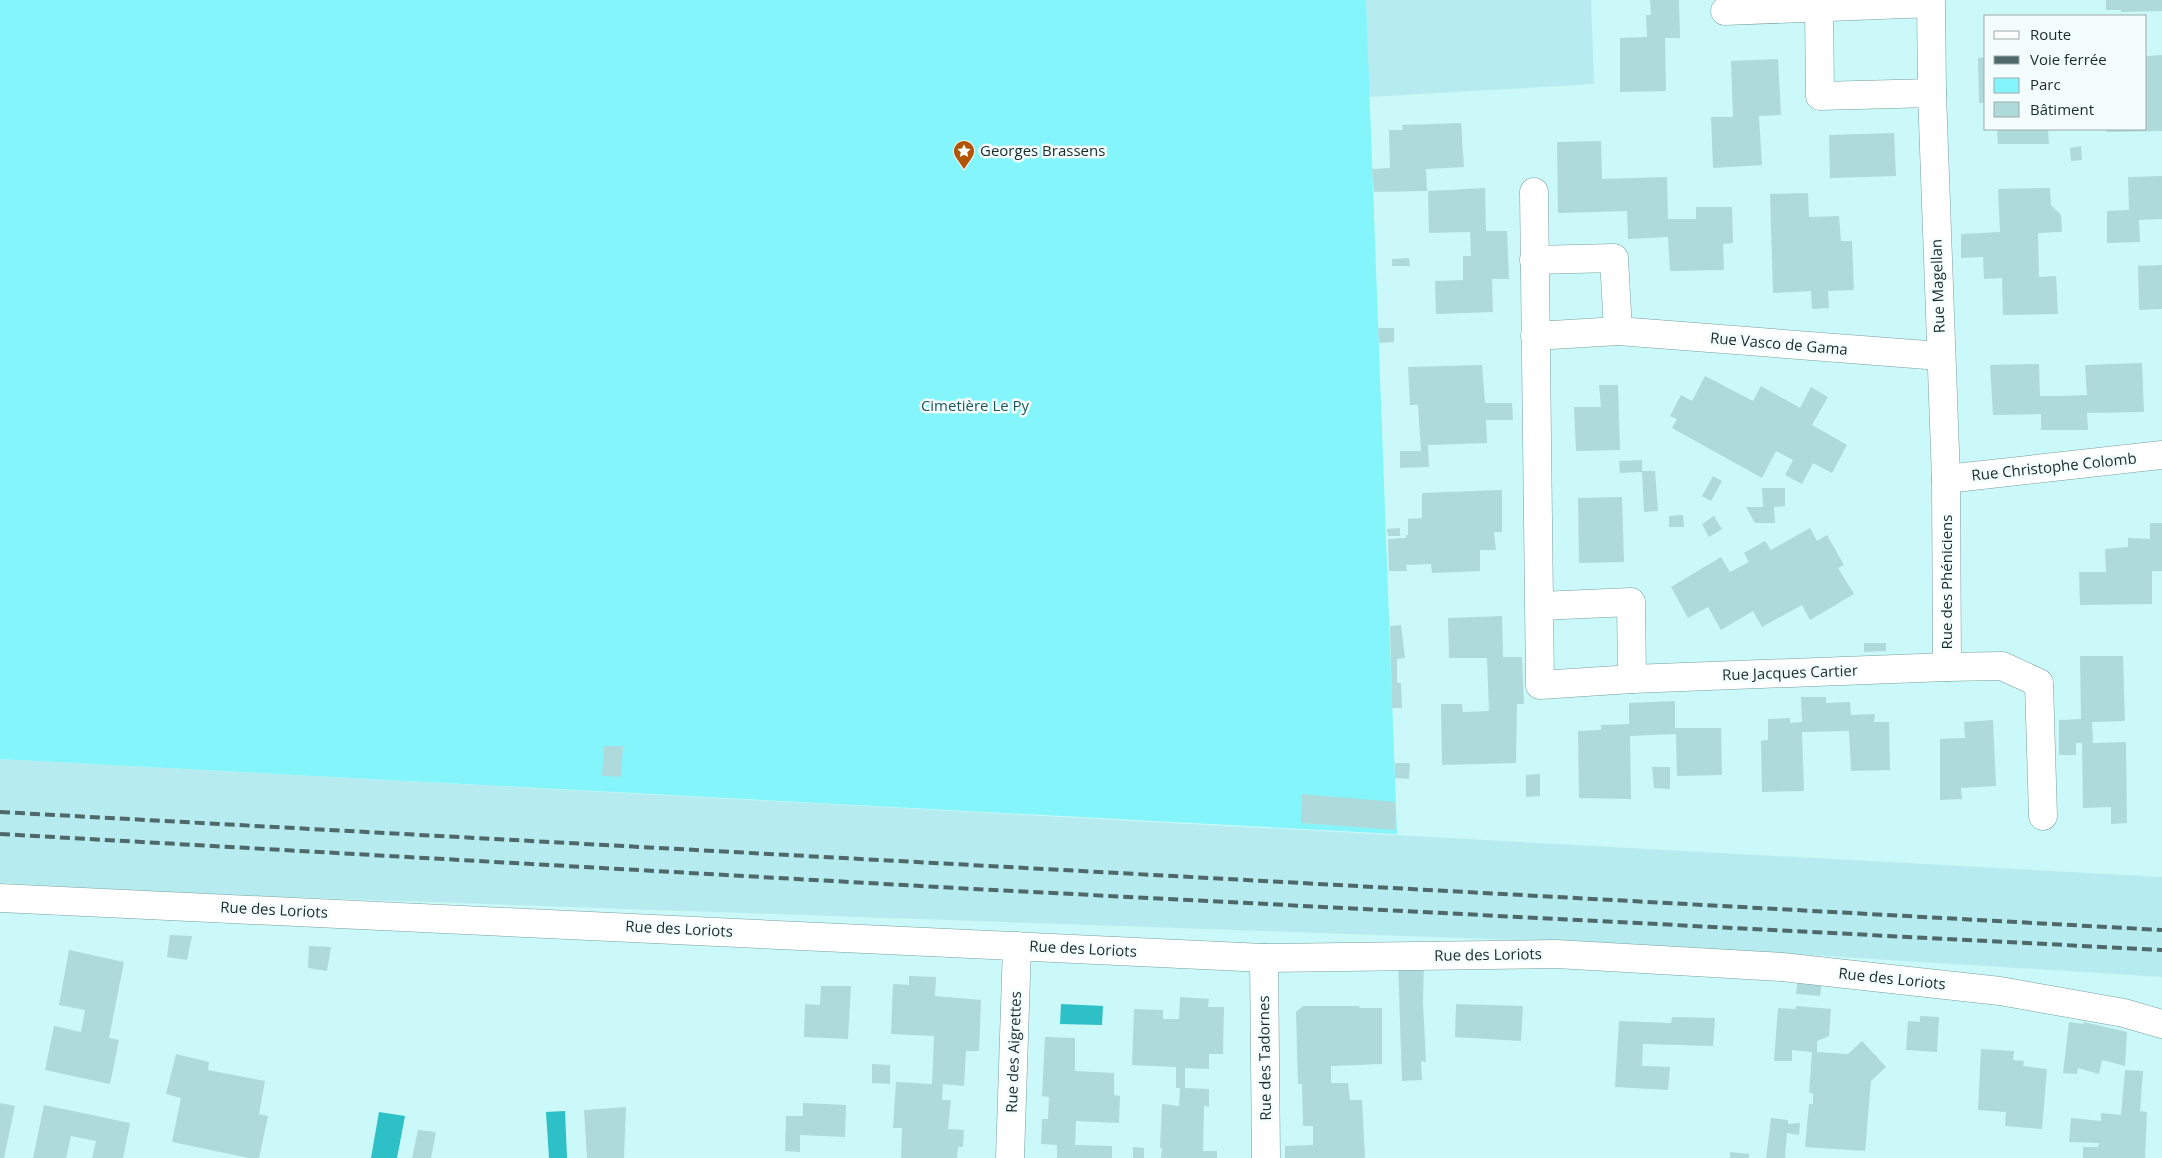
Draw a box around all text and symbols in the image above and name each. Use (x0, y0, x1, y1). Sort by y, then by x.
legend (1984, 15, 2147, 130)
text: Route (2030, 24, 2071, 44)
text: Voie ferrée (2030, 49, 2107, 69)
text: Parc (2030, 74, 2061, 94)
text: Bâtiment (2030, 99, 2094, 119)
place icon: Georges Brassens (952, 139, 976, 170)
place label: Georges Brassens (980, 140, 1105, 160)
street label: Rue Magellan (1925, 239, 1949, 333)
street label: Rue Vasco de Gama (1709, 327, 1849, 359)
park label: Cimetière Le Py (921, 395, 1030, 415)
street label: Rue Christophe Colomb (1970, 447, 2137, 485)
street label: Rue des Phéniciens (1936, 515, 1956, 649)
street label: Rue Jacques Cartier (1722, 660, 1858, 684)
street label: Rue des Loriots (220, 896, 328, 922)
street label: Rue des Loriots (625, 915, 733, 941)
street label: Rue des Loriots (1029, 935, 1137, 961)
street label: Rue des Loriots (1434, 943, 1542, 965)
street label: Rue des Loriots (1837, 962, 1947, 994)
street label: Rue des Aigrettes (1001, 991, 1025, 1113)
street label: Rue des Tadornes (1253, 995, 1275, 1121)

